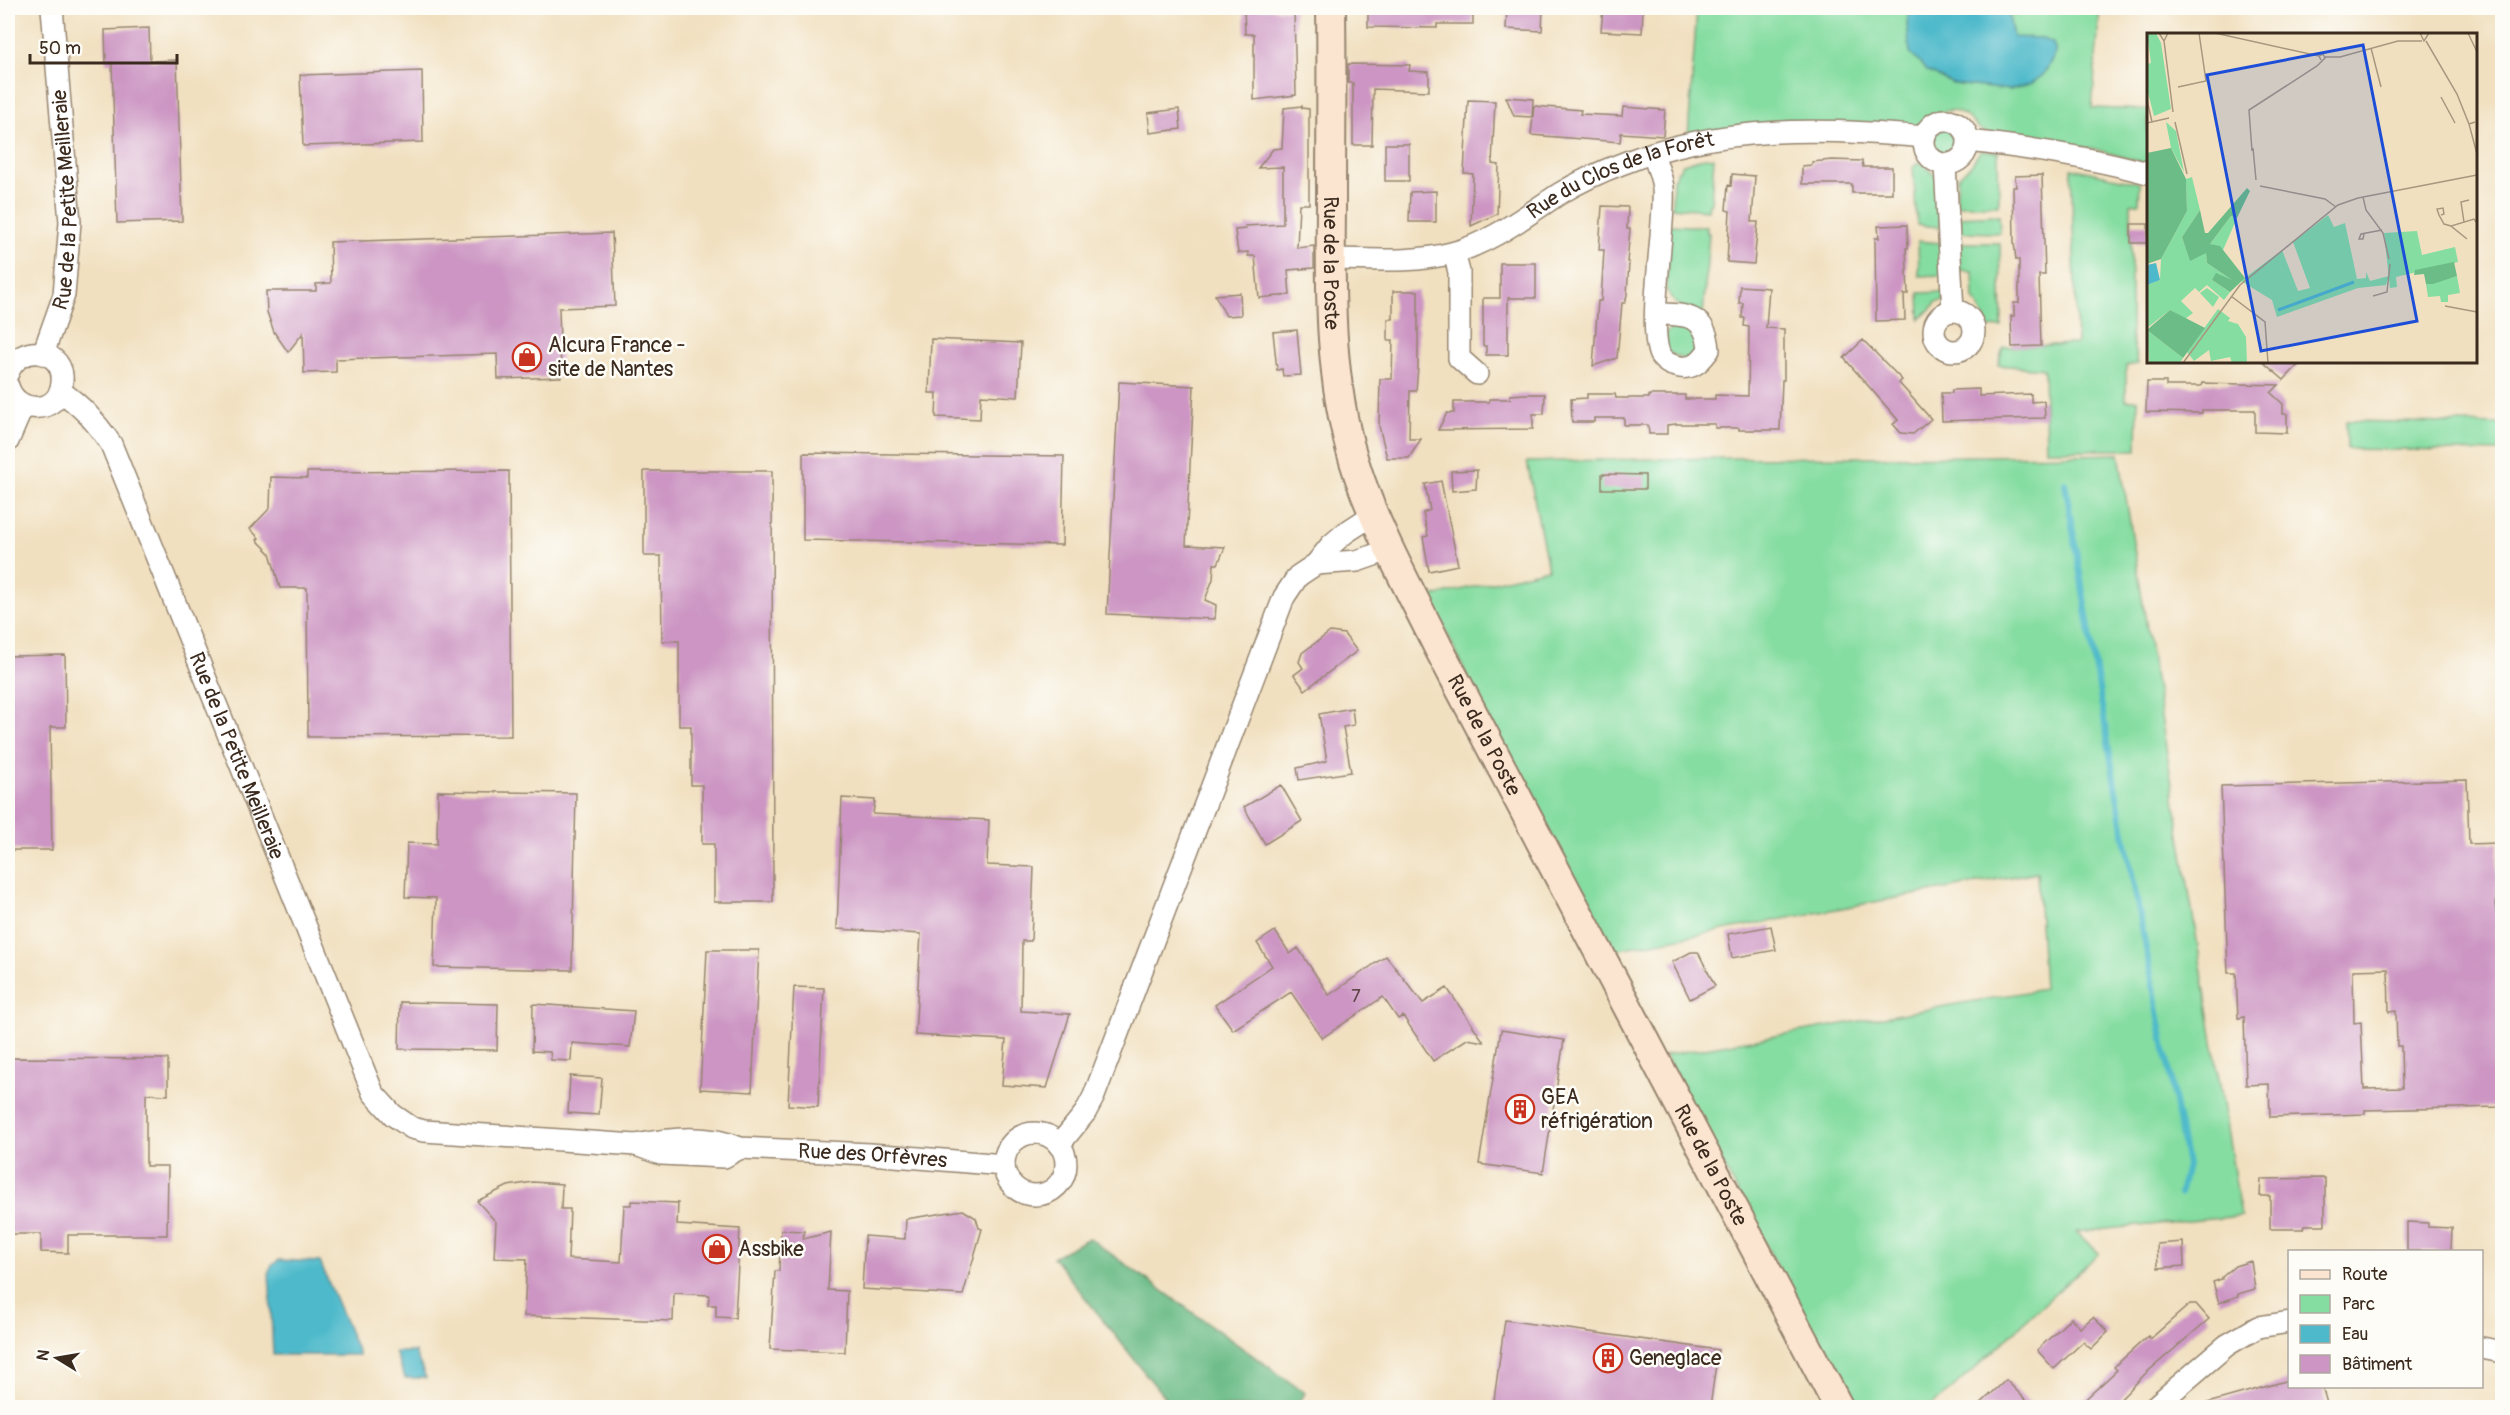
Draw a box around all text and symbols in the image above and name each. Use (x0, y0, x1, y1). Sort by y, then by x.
scale bar (30, 27, 177, 65)
inset map (2147, 33, 2477, 363)
text: 50 m (39, 37, 81, 60)
street label: Rue de la Petite Meilleraie (45, 88, 84, 314)
street label: Rue du Clos de la Forêt (1522, 125, 1716, 225)
street label: Rue de la Poste (1317, 196, 1346, 331)
place label: Alcura France - site de Nantes (548, 332, 685, 383)
shop icon: Alcura France - site de Nantes (511, 341, 543, 373)
street label: Rue de la Petite Meilleraie (183, 648, 291, 864)
street label: Rue de la Poste (1441, 670, 1528, 801)
house number: 7 (1351, 985, 1361, 1008)
place label: GEA réfrigération (1541, 1084, 1653, 1135)
building icon: GEA réfrigération (1504, 1093, 1536, 1125)
street label: Rue de la Poste (1668, 1100, 1754, 1231)
street label: Rue des Orfèvres (797, 1137, 949, 1174)
shop icon: Assbike (701, 1233, 733, 1265)
place label: Assbike (738, 1236, 804, 1263)
legend (2288, 1250, 2483, 1388)
text: Route (2342, 1263, 2387, 1286)
text: Parc (2342, 1293, 2375, 1316)
text: Eau (2342, 1323, 2368, 1346)
north arrow (27, 1328, 87, 1388)
building icon: Geneglace (1592, 1342, 1624, 1374)
place label: Geneglace (1629, 1345, 1722, 1372)
text: N (32, 1348, 54, 1363)
text: Bâtiment (2342, 1353, 2413, 1376)

